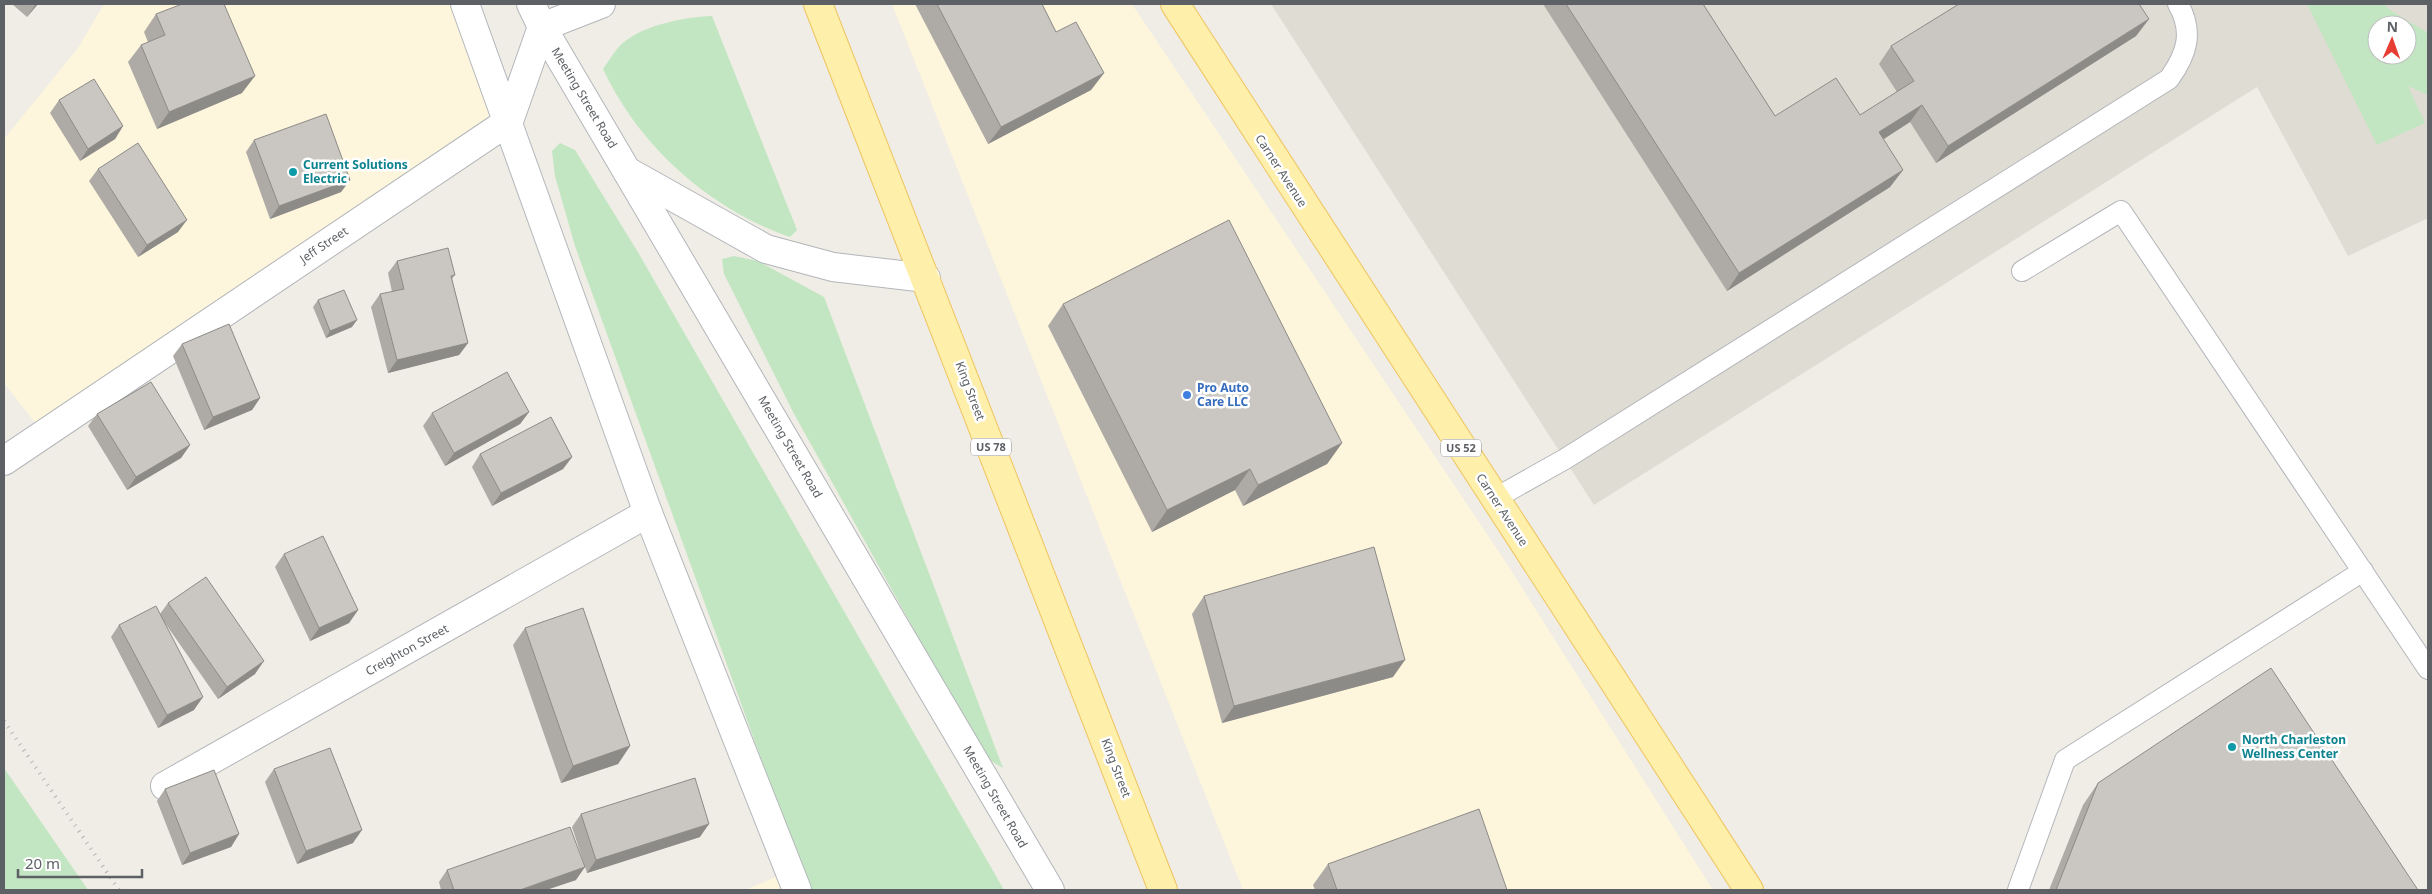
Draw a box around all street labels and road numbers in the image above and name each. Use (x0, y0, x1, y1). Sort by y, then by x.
street label: Meeting Street Road (547, 44, 621, 152)
street label: Carner Avenue (1252, 131, 1311, 211)
street label: Jeff Street (295, 222, 352, 268)
street label: King Street (951, 359, 990, 423)
street label: Meeting Street Road (754, 393, 827, 501)
road number: US 78 (971, 438, 1011, 456)
road number: US 52 (1441, 439, 1481, 456)
street label: Carner Avenue (1473, 470, 1532, 550)
street label: Creighton Street (362, 619, 452, 679)
street label: King Street (1097, 736, 1136, 800)
street label: Meeting Street Road (959, 743, 1032, 851)

